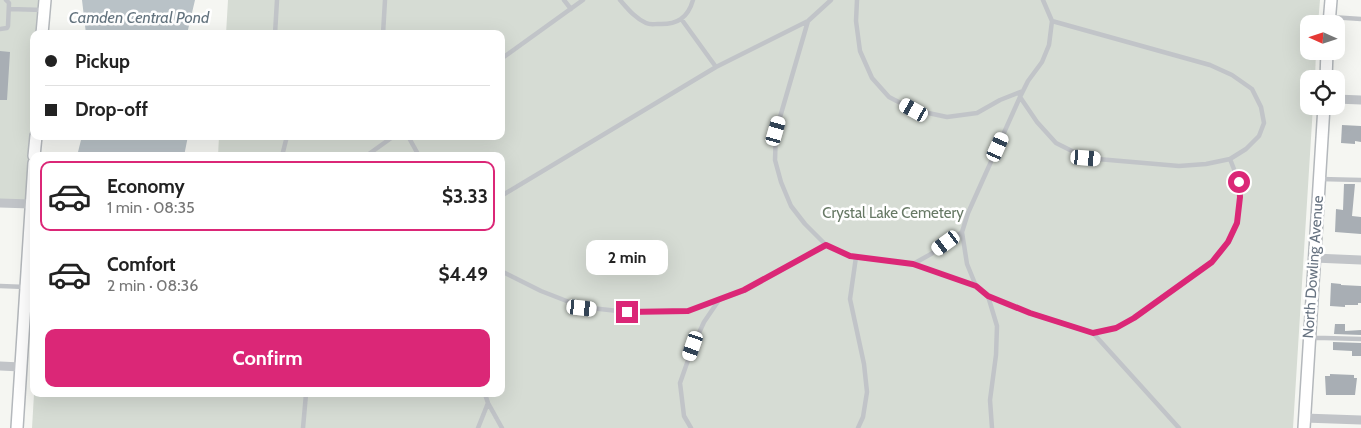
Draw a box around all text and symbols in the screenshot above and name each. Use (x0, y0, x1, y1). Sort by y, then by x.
water label: Camden Central Pond (69, 8, 210, 27)
north arrow (1300, 15, 1345, 60)
map controls (1300, 15, 1345, 115)
text: Pickup (75, 50, 130, 73)
button: locate (1300, 70, 1345, 115)
car (897, 96, 930, 124)
text: Drop-off (75, 98, 148, 121)
car (764, 115, 787, 147)
car (985, 130, 1010, 164)
car (1070, 149, 1101, 167)
route start (1228, 171, 1250, 193)
icon: car (47, 174, 92, 219)
text: Economy (107, 175, 185, 198)
text: $3.33 (442, 185, 488, 208)
street label: North Dowling Avenue (1299, 195, 1327, 339)
text: 1 min · 08:35 (107, 198, 195, 217)
park label: Crystal Lake Cemetery (822, 204, 964, 222)
car (929, 228, 962, 258)
callout: 2 min (586, 240, 668, 274)
text: 2 min (608, 248, 646, 267)
icon: car (47, 252, 92, 297)
text: Comfort (107, 253, 176, 276)
text: $4.49 (438, 263, 488, 286)
text: 2 min · 08:36 (107, 276, 198, 295)
car (566, 299, 597, 317)
route end (616, 301, 638, 323)
button: Confirm (45, 329, 490, 387)
car (681, 329, 704, 363)

